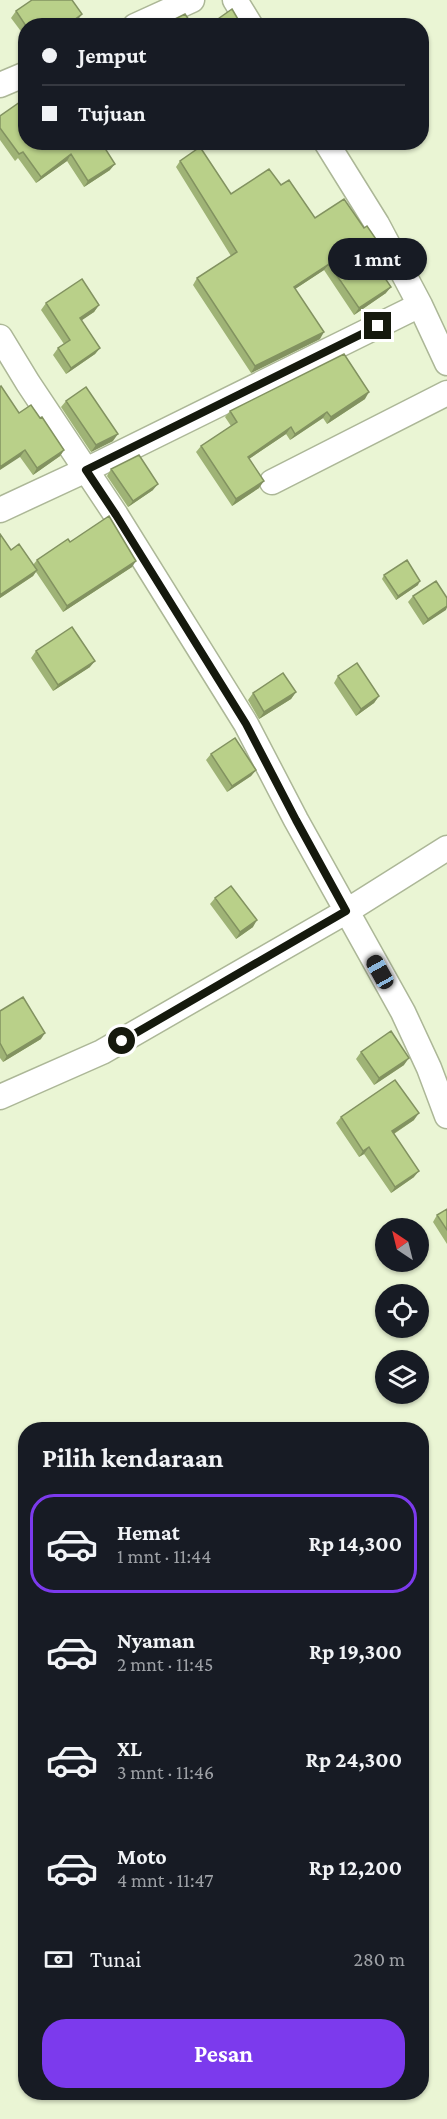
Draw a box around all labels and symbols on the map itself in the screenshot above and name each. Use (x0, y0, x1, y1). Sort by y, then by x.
callout: 1 mnt (328, 239, 428, 281)
route end (364, 312, 391, 339)
car (363, 952, 397, 992)
route start (108, 1027, 135, 1054)
north arrow (375, 1218, 429, 1272)

